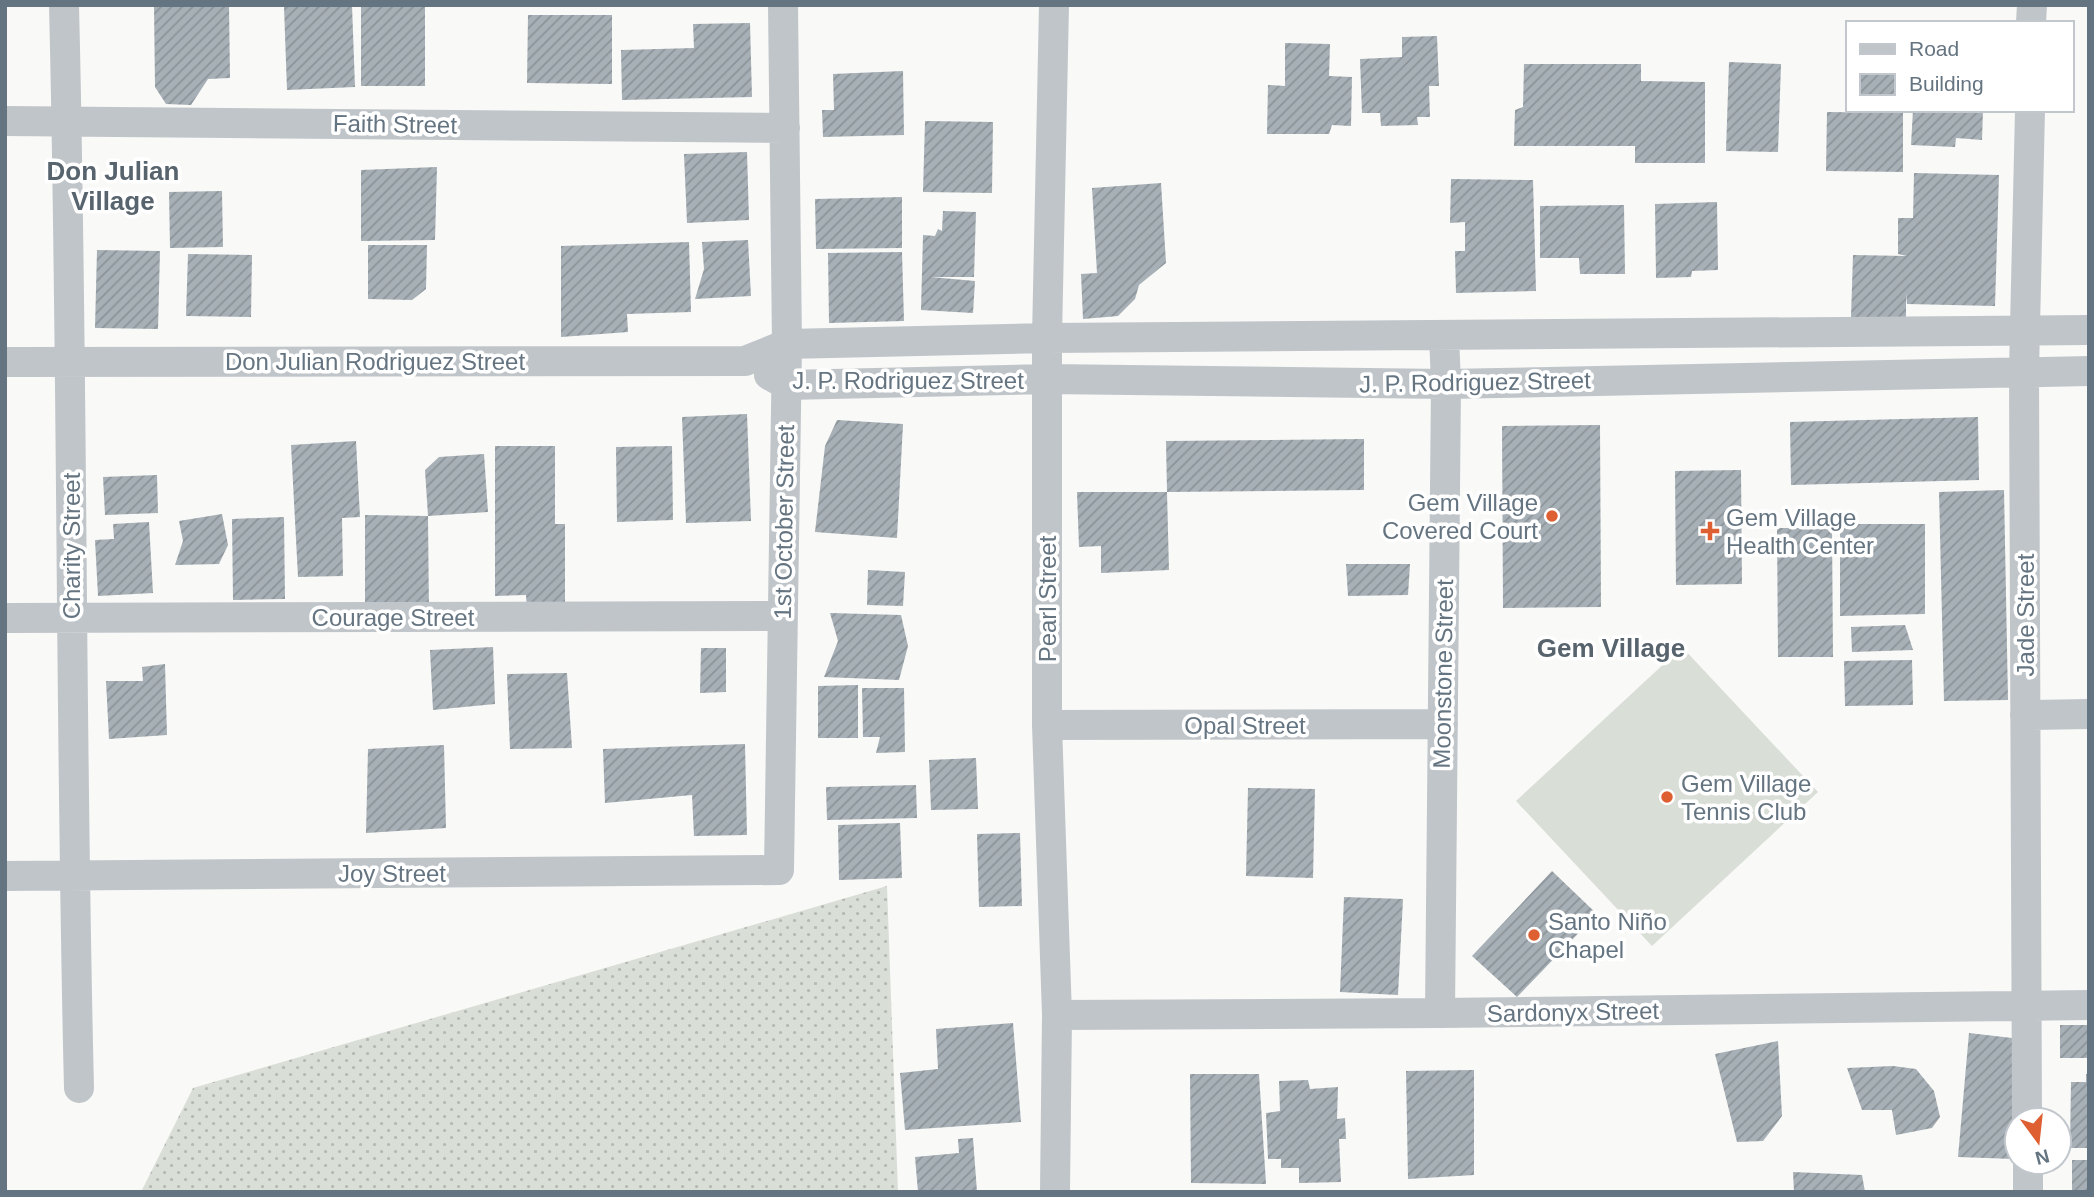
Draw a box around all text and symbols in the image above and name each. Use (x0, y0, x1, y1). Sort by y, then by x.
legend (1846, 21, 2073, 112)
text: Road (1909, 37, 1959, 60)
text: Building (1909, 72, 1984, 95)
street label: Faith Street (333, 109, 458, 139)
district label: Don Julian Village (47, 156, 179, 216)
street label: Don Julian Rodriguez Street (225, 348, 525, 375)
street label: J. P. Rodriguez Street (1359, 366, 1591, 398)
street label: J. P. Rodriguez Street (792, 367, 1024, 394)
street label: 1st October Street (769, 424, 799, 620)
street label: Charity Street (58, 472, 85, 619)
place label: Gem Village Covered Court (1382, 489, 1538, 544)
place label: Gem Village Health Center (1726, 504, 1874, 559)
marker: Gem Village Covered Court (1544, 508, 1560, 524)
marker: Gem Village Health Center (1700, 521, 1720, 541)
street label: Pearl Street (1034, 535, 1061, 662)
street label: Jade Street (2012, 553, 2039, 676)
street label: Moonstone Street (1428, 579, 1458, 769)
street label: Courage Street (312, 604, 475, 631)
district label: Gem Village (1537, 633, 1685, 663)
street label: Opal Street (1184, 712, 1306, 739)
place label: Gem Village Tennis Club (1681, 770, 1811, 825)
marker: Gem Village Tennis Club (1659, 789, 1675, 805)
street label: Joy Street (338, 860, 446, 887)
place label: Santo Niño Chapel (1548, 908, 1667, 963)
marker: Santo Niño Chapel (1526, 927, 1542, 943)
street label: Sardonyx Street (1487, 997, 1660, 1027)
north arrow (2003, 1106, 2073, 1176)
text: N (2033, 1145, 2052, 1169)

